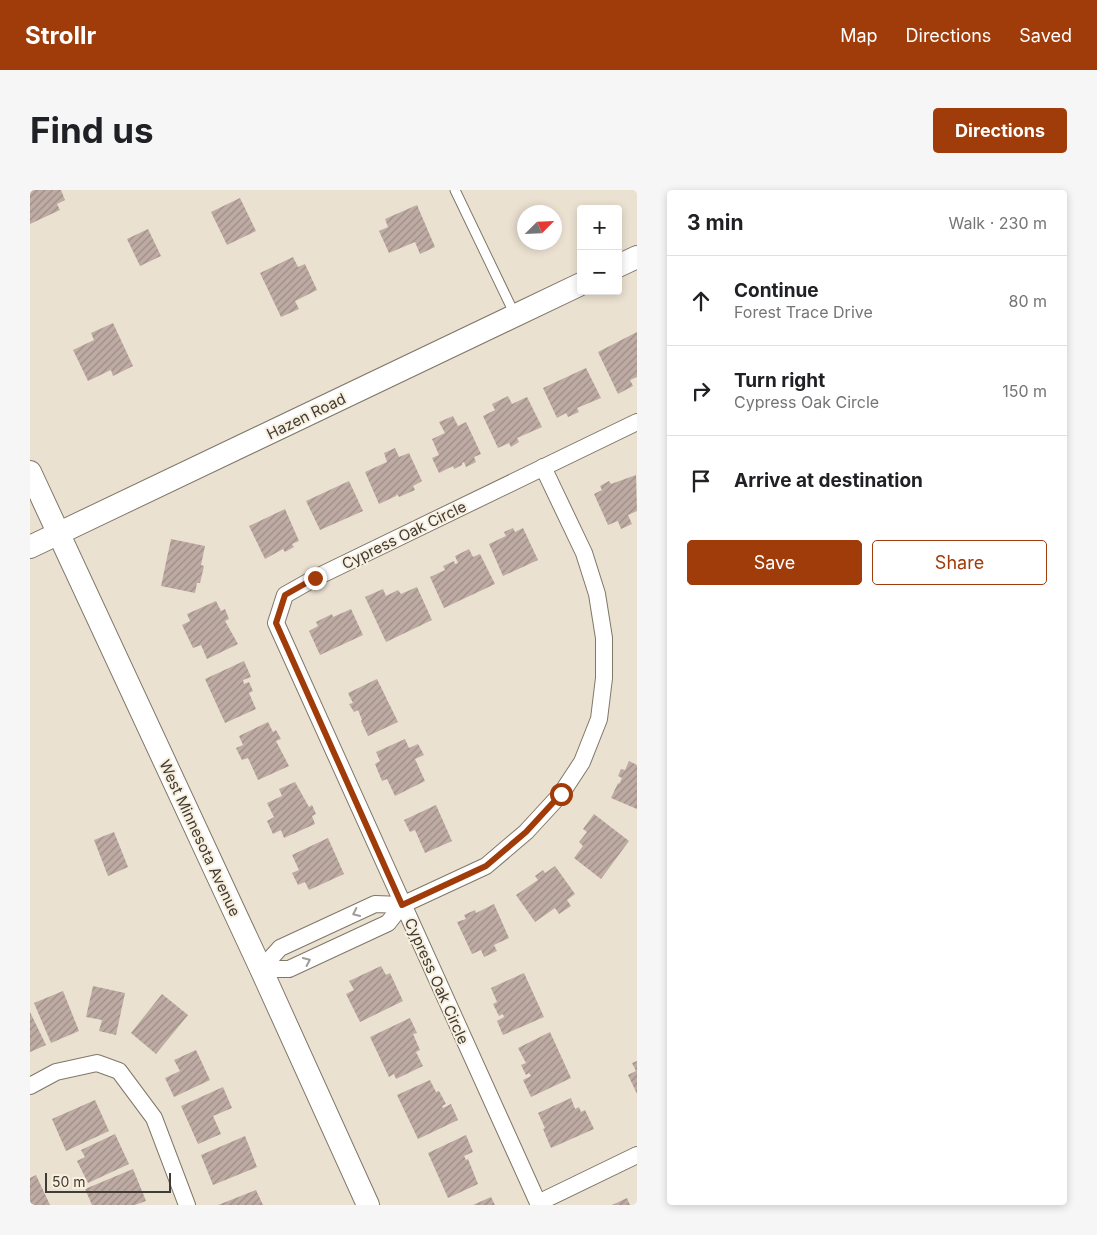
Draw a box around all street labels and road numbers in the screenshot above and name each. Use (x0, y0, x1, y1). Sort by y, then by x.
street label: Hazen Road (263, 389, 349, 443)
street label: Cypress Oak Circle (339, 497, 469, 573)
street label: West Minnesota Avenue (155, 757, 245, 919)
street label: Cypress Oak Circle (401, 915, 473, 1047)

